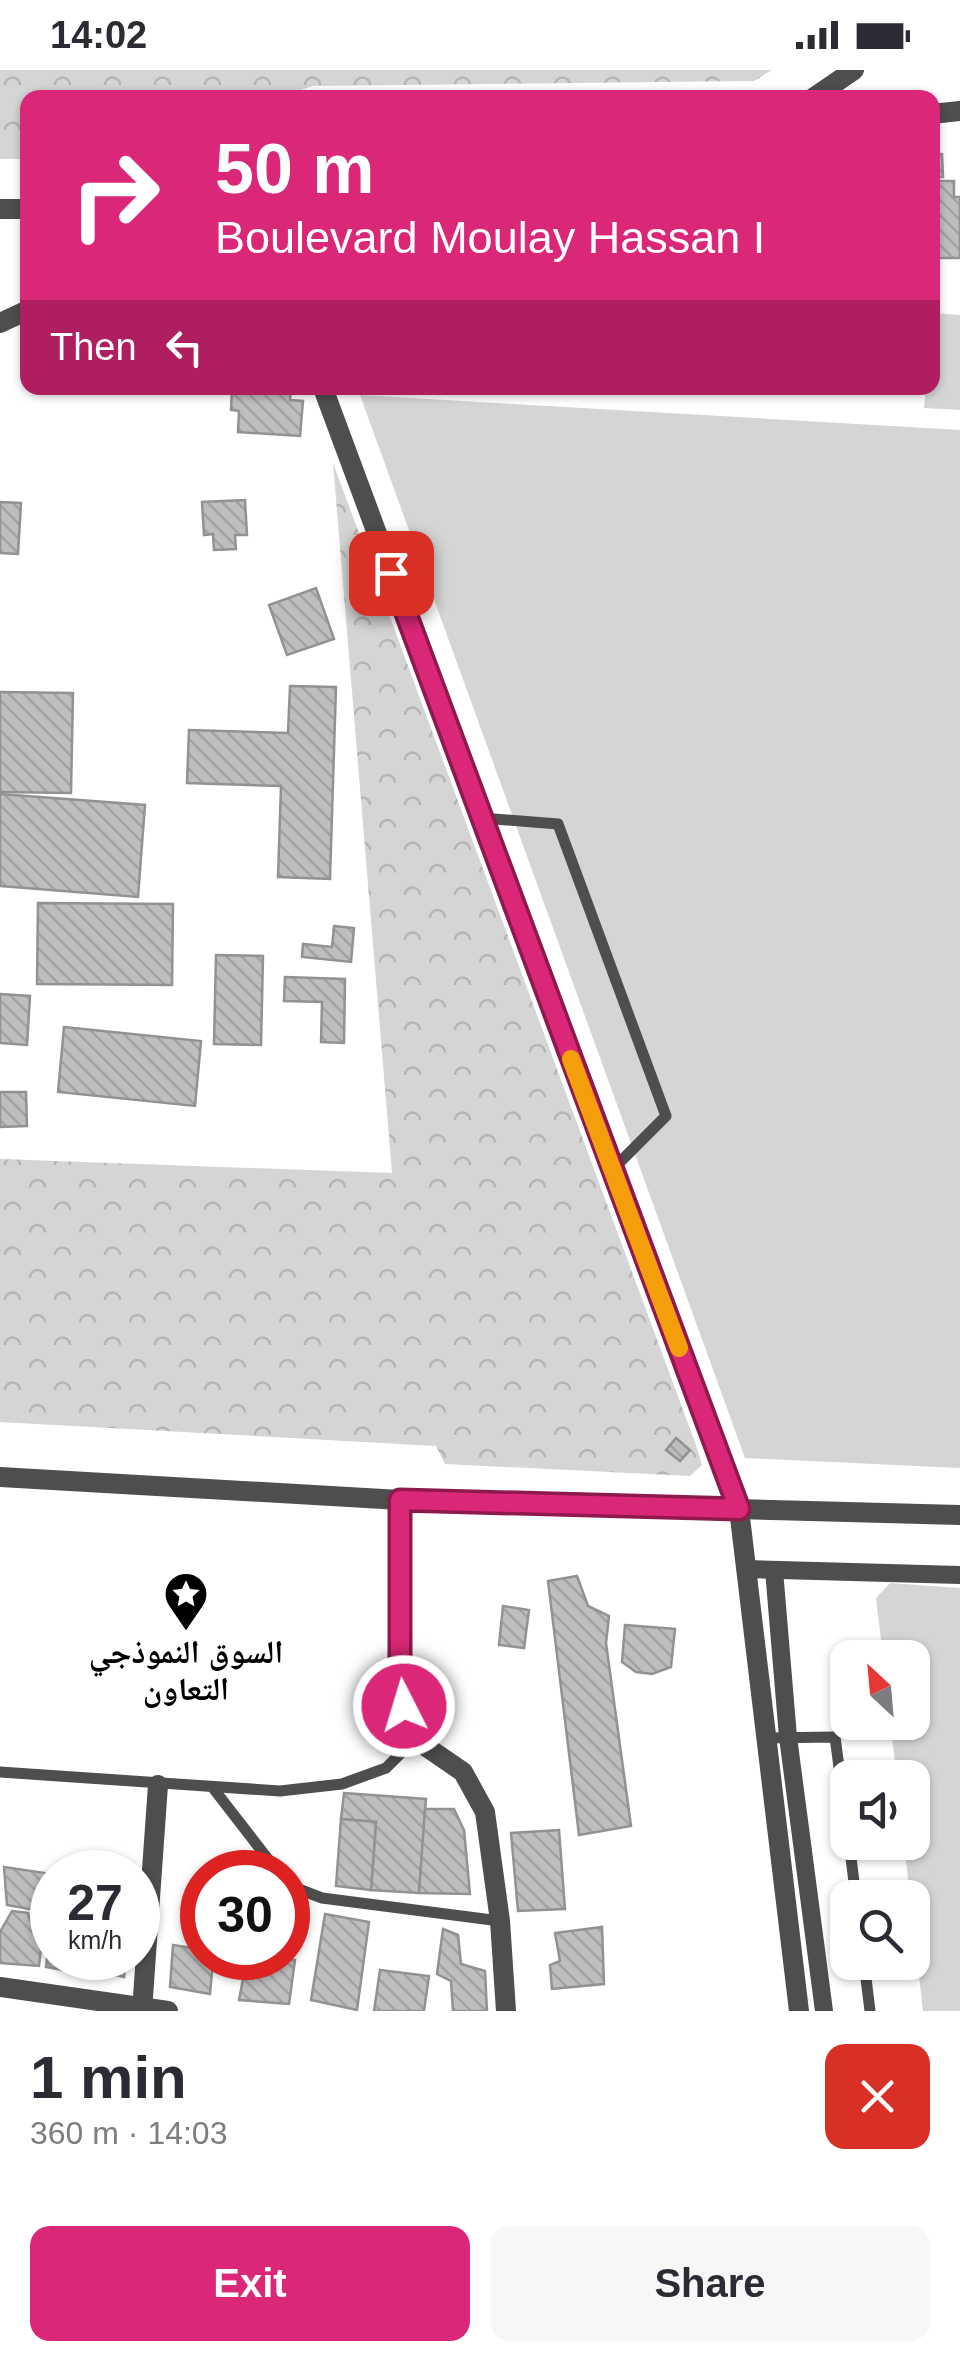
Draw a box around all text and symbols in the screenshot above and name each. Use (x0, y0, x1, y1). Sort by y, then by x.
text: 14:02 (50, 14, 147, 56)
icon: right (50, 130, 180, 260)
text: 50 m (215, 130, 375, 208)
text: Boulevard Moulay Hassan I (215, 212, 765, 263)
icon: left (157, 320, 212, 375)
text: Then (50, 326, 137, 368)
pin (349, 531, 434, 616)
icon: arrive (364, 546, 419, 601)
place icon: السوق النموذجي التعاون (163, 1571, 209, 1632)
place label: السوق النموذجي التعاون (89, 1634, 283, 1708)
north arrow (830, 1640, 930, 1740)
map controls (830, 1640, 930, 1980)
position arrow (352, 1654, 456, 1758)
button: sound (830, 1760, 930, 1860)
speed limit sign: 30 (180, 1850, 310, 1980)
text: 27 (67, 1875, 123, 1931)
button: search (830, 1880, 930, 1980)
text: km/h (68, 1926, 122, 1954)
text: 1 min (30, 2044, 187, 2111)
button: close (825, 2044, 930, 2149)
text: 360 m · 14:03 (30, 2115, 227, 2151)
button: Exit (30, 2226, 470, 2341)
button: Share (490, 2226, 930, 2341)

